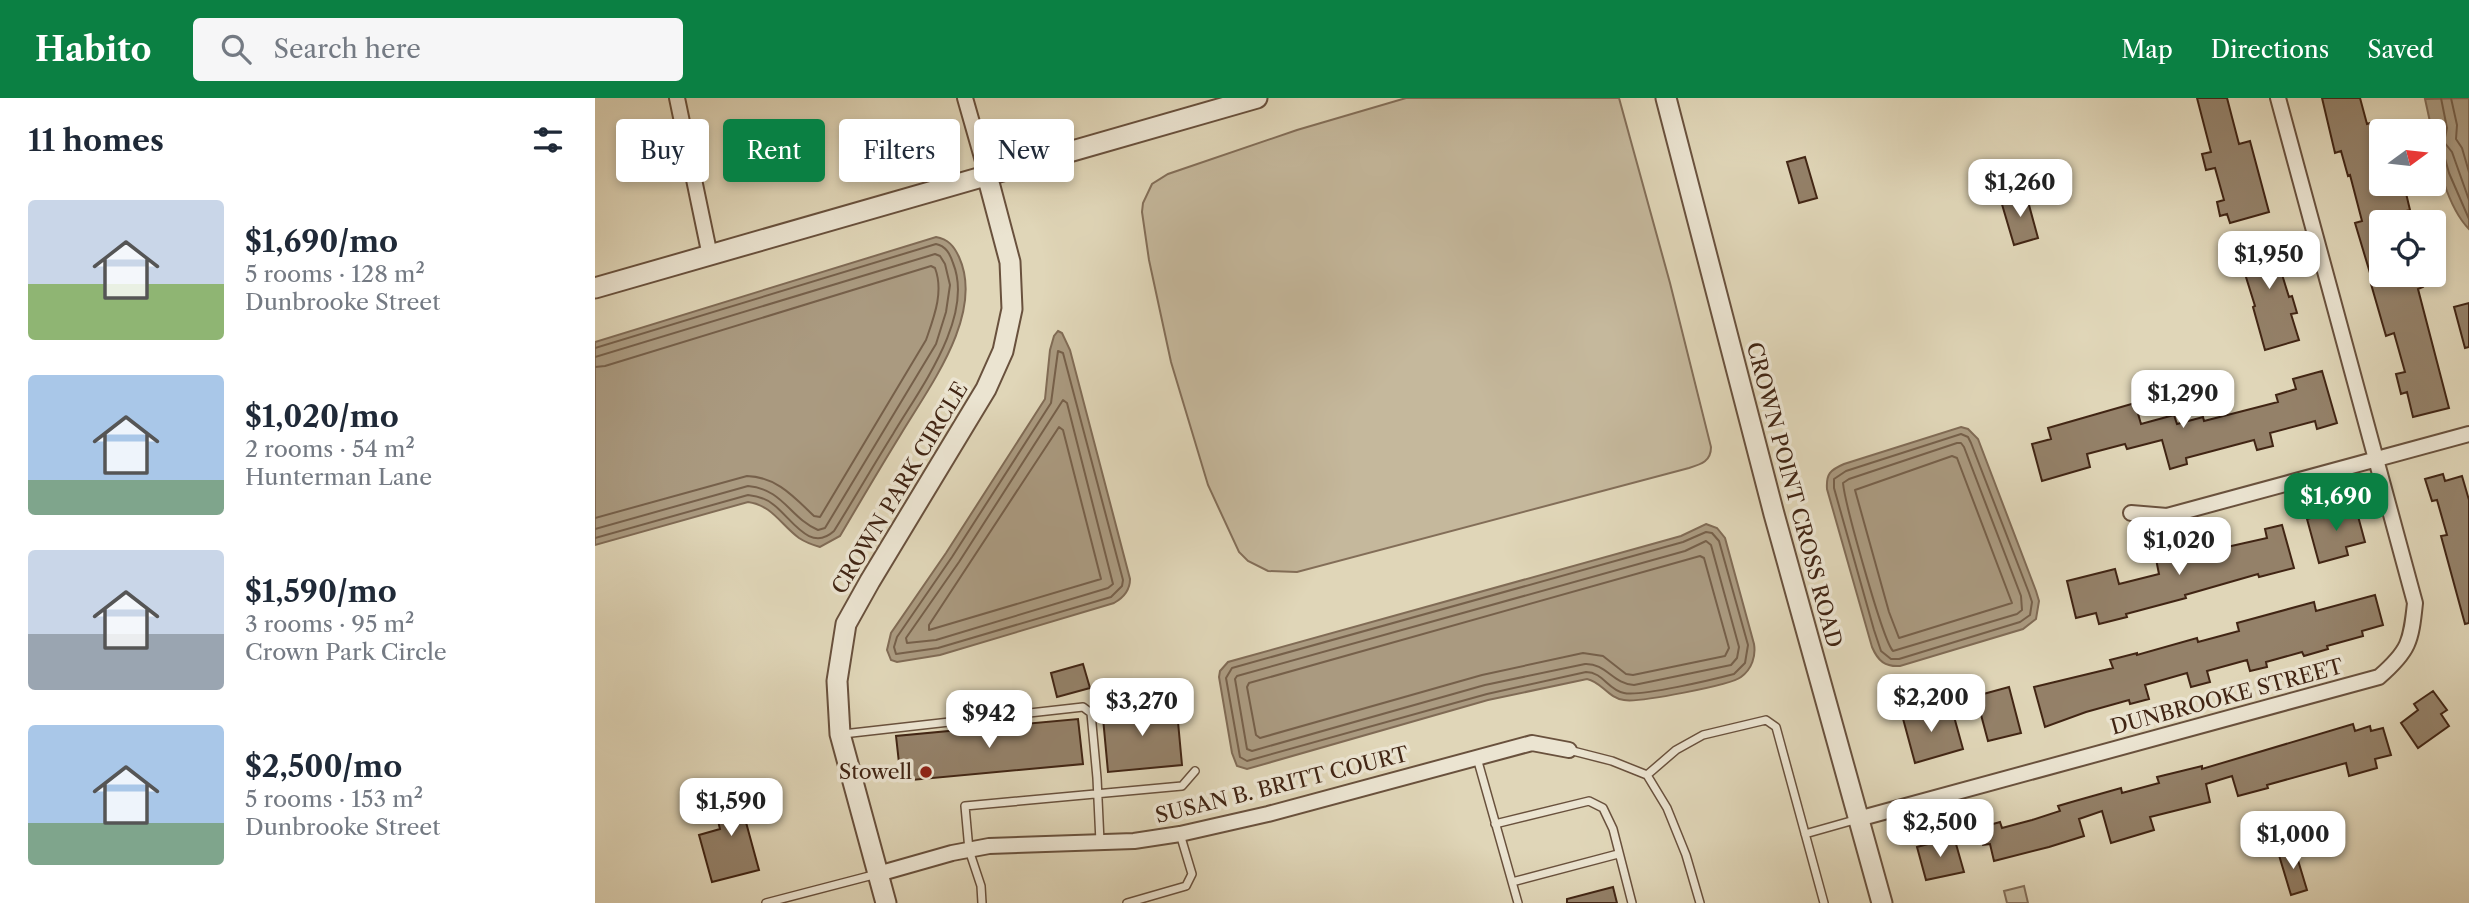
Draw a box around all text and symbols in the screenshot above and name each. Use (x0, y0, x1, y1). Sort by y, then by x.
search box (193, 18, 683, 81)
text: Habito (35, 29, 151, 70)
icon: search (217, 30, 255, 68)
text: Search here (273, 33, 421, 65)
text: Map (2121, 35, 2173, 64)
text: Directions (2211, 35, 2329, 64)
text: Saved (2367, 35, 2434, 64)
chip: Buy (616, 119, 709, 182)
chip: Rent (723, 119, 825, 182)
chip: Filters (839, 119, 960, 182)
chip: New (974, 119, 1074, 182)
north arrow (2369, 119, 2447, 196)
map controls (2369, 119, 2446, 287)
icon: filters (529, 121, 567, 159)
text: 11 homes (28, 122, 164, 159)
pin: $1,260 (1963, 159, 2077, 219)
text: $1,260 (1984, 168, 2056, 196)
button: locate (2369, 210, 2446, 287)
text: $1,690/mo (245, 223, 398, 260)
icon: home (84, 228, 168, 312)
pin: $1,950 (2212, 232, 2326, 291)
text: $1,950 (2234, 240, 2304, 268)
text: 5 rooms · 128 m² (245, 260, 425, 288)
text: Dunbrooke Street (245, 288, 440, 316)
street label: CROWN POINT CROSS ROAD (1742, 339, 1847, 650)
pin: $1,290 (2126, 370, 2240, 430)
street label: CROWN PARK CIRCLE (826, 377, 973, 598)
text: $1,290 (2147, 379, 2219, 407)
text: $1,020/mo (245, 398, 399, 435)
icon: home (84, 403, 168, 487)
text: 2 rooms · 54 m² (245, 435, 415, 463)
text: Hunterman Lane (245, 463, 432, 491)
pin: $1,690 (2279, 474, 2393, 533)
text: $1,690 (2300, 482, 2372, 510)
pin: $1,020 (2122, 518, 2236, 577)
text: $1,020 (2143, 526, 2215, 554)
text: $1,590/mo (245, 573, 397, 610)
icon: home (84, 578, 168, 662)
text: 3 rooms · 95 m² (245, 610, 414, 638)
text: Crown Park Circle (245, 638, 447, 666)
street label: DUNBROOKE STREET (2108, 653, 2346, 740)
pin: $2,200 (1874, 674, 1988, 734)
pin: $3,270 (1085, 678, 1199, 738)
text: $2,200 (1893, 683, 1969, 711)
text: $3,270 (1106, 687, 1178, 715)
pin: $942 (948, 690, 1030, 750)
text: $942 (962, 699, 1016, 727)
street label: SUSAN B. BRITT COURT (1153, 741, 1411, 828)
text: $2,500/mo (245, 748, 402, 785)
icon: home (84, 753, 168, 837)
place label: Stowell (839, 759, 912, 784)
marker: Stowell (918, 764, 934, 780)
pin: $1,590 (674, 778, 788, 838)
text: 5 rooms · 153 m² (245, 785, 423, 813)
text: $1,590 (696, 787, 766, 815)
pin: $2,500 (1883, 800, 1997, 859)
text: $2,500 (1903, 808, 1977, 836)
pin: $1,000 (2236, 812, 2350, 871)
text: Dunbrooke Street (245, 813, 440, 841)
text: $1,000 (2256, 820, 2330, 848)

